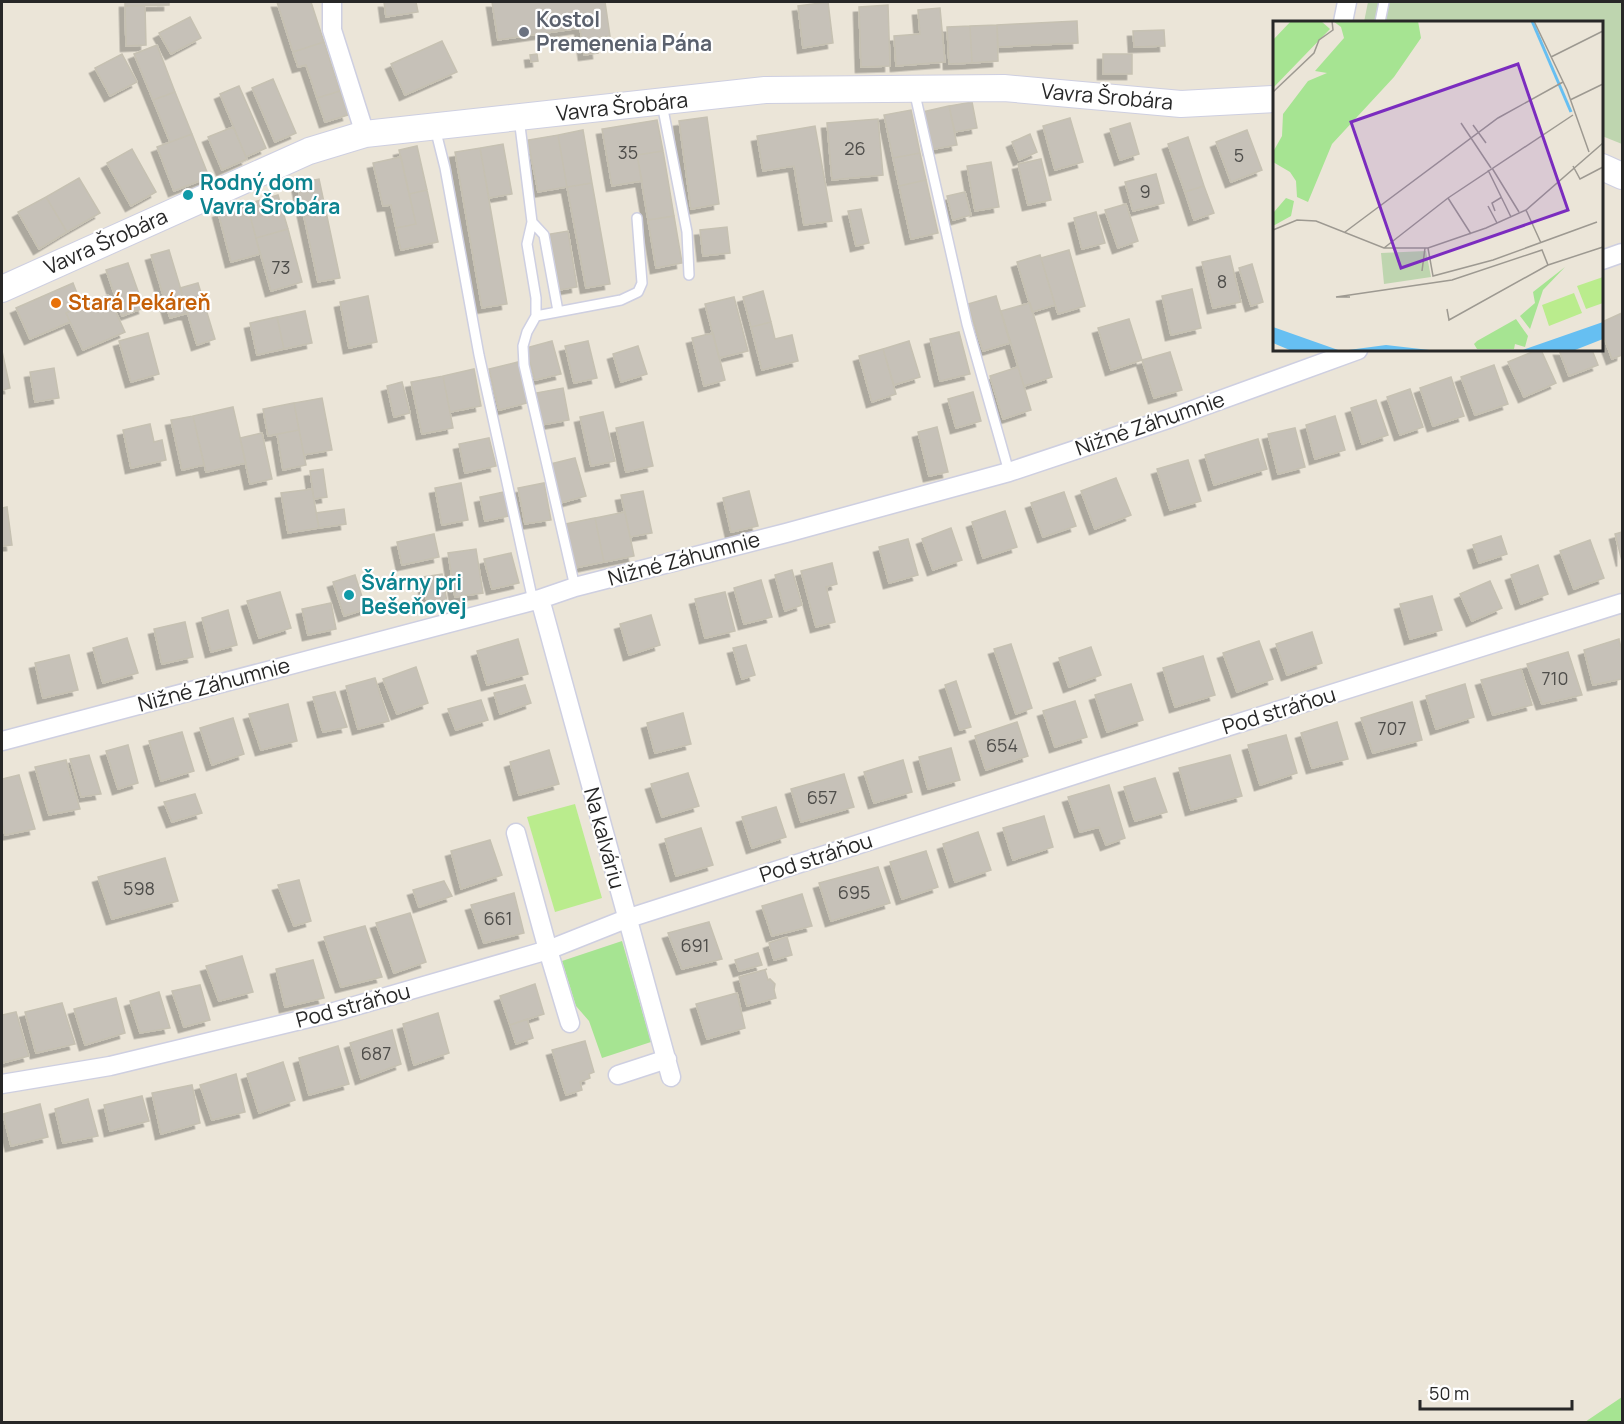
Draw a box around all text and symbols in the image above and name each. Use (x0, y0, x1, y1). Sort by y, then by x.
place label: Kostol Premenenia Pána (536, 5, 712, 57)
inset map (1273, 21, 1603, 351)
marker: Kostol Premenenia Pána (517, 25, 531, 39)
street label: Vavra Šrobára (1040, 76, 1174, 116)
street label: Vavra Šrobára (555, 85, 689, 127)
house number: 26 (844, 136, 866, 160)
house number: 35 (618, 140, 638, 164)
house number: 5 (1234, 143, 1244, 167)
place label: Rodný dom Vavra Šrobára (200, 168, 340, 220)
house number: 9 (1139, 179, 1151, 203)
marker: Rodný dom Vavra Šrobára (181, 188, 195, 202)
street label: Vavra Šrobára (39, 201, 172, 281)
house number: 73 (272, 255, 291, 279)
house number: 8 (1217, 269, 1227, 293)
place label: Stará Pekáreň (68, 288, 211, 316)
marker: Stará Pekáreň (49, 296, 63, 310)
street label: Nižné Záhumnie (1071, 384, 1228, 462)
street label: Nižné Záhumnie (605, 524, 763, 592)
place label: Švárny pri Bešeňovej (361, 568, 467, 620)
marker: Švárny pri Bešeňovej (342, 588, 356, 602)
street label: Nižné Záhumnie (135, 650, 293, 718)
house number: 710 (1541, 666, 1569, 690)
street label: Pod stráňou (1219, 680, 1339, 741)
house number: 707 (1377, 716, 1407, 740)
house number: 654 (986, 733, 1018, 757)
street label: Na kalváriu (578, 784, 632, 892)
house number: 657 (807, 785, 837, 809)
street label: Pod stráňou (756, 826, 876, 888)
house number: 598 (123, 876, 155, 900)
house number: 695 (838, 880, 870, 904)
house number: 661 (483, 906, 513, 930)
house number: 691 (680, 933, 710, 957)
street label: Pod stráňou (292, 976, 413, 1034)
house number: 687 (361, 1041, 391, 1065)
scale bar (1420, 1373, 1572, 1411)
text: 50 m (1429, 1381, 1469, 1405)

